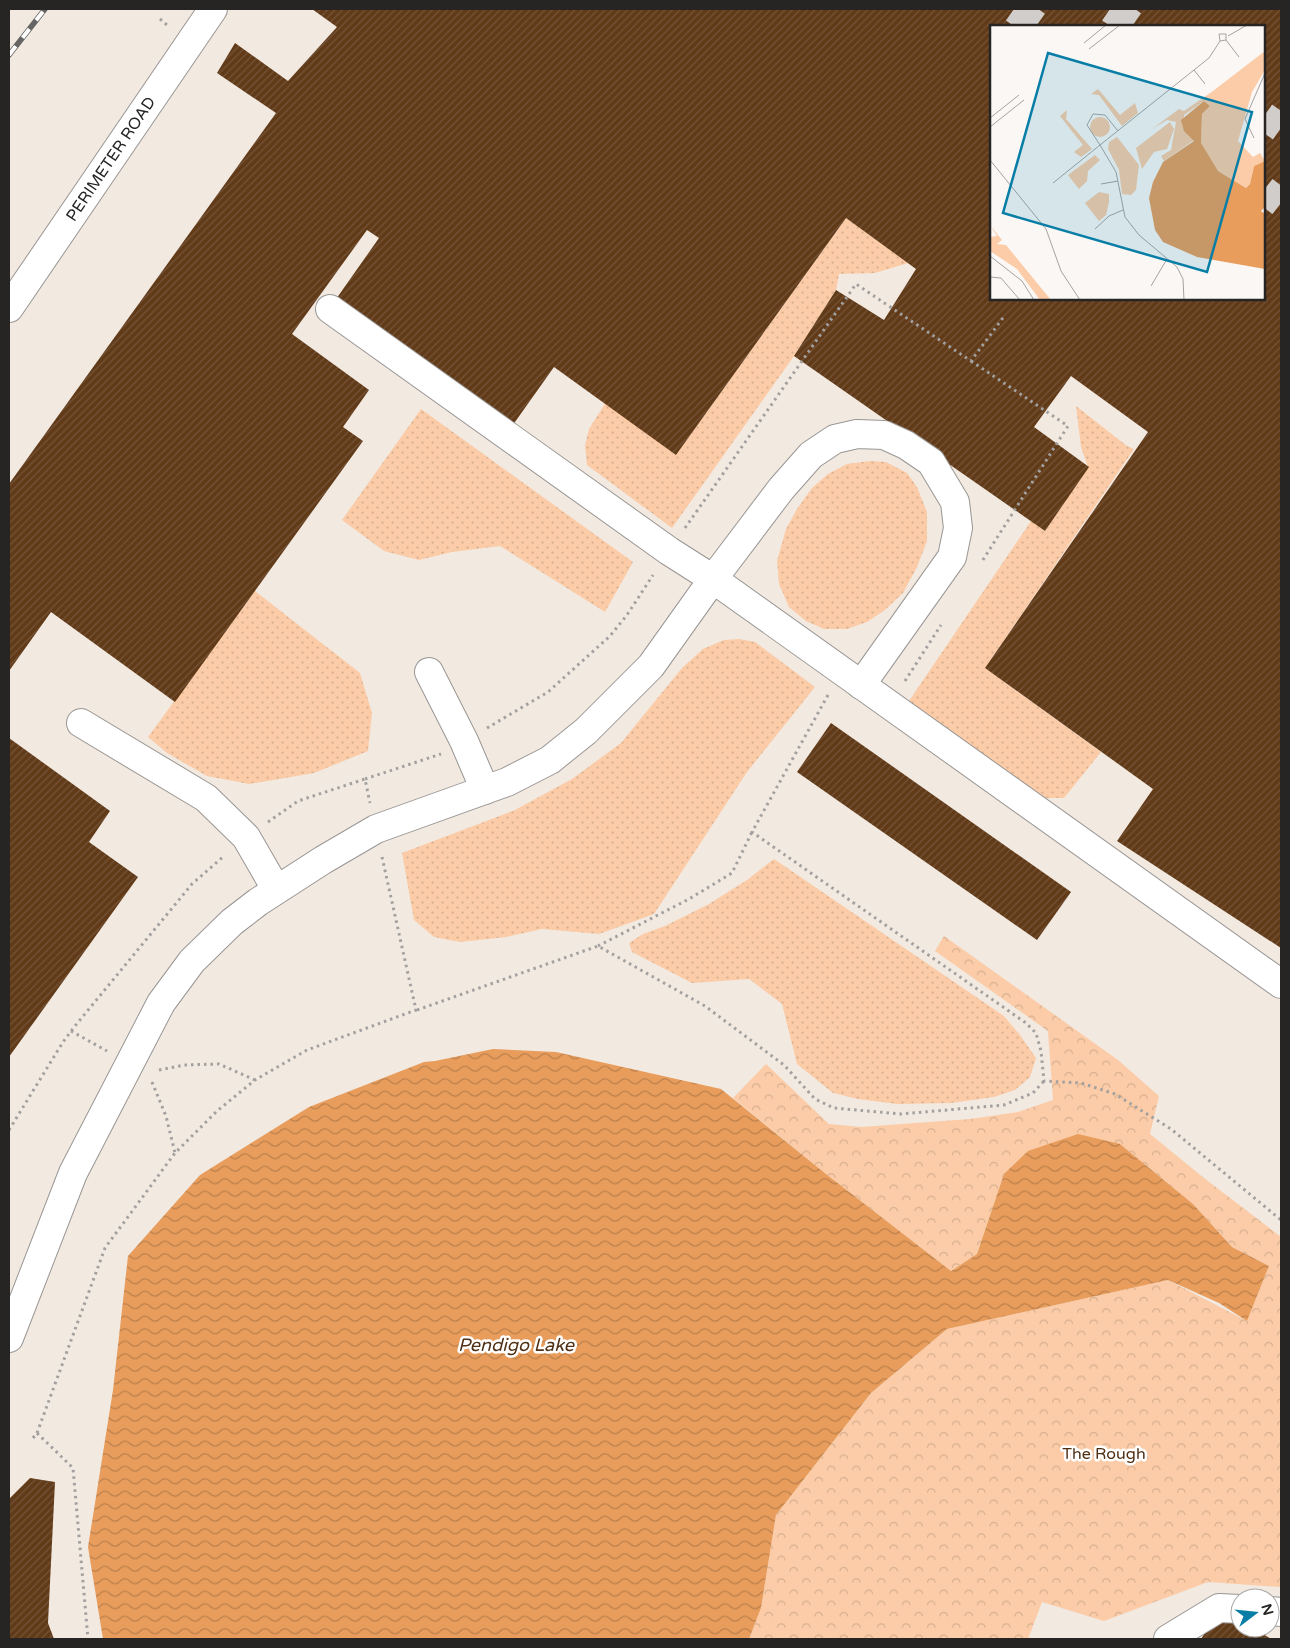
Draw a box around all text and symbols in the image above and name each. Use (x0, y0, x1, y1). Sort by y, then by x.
inset map (990, 25, 1265, 300)
street label: PERIMETER ROAD (62, 93, 160, 225)
water label: Pendigo Lake (458, 1334, 575, 1356)
park label: The Rough (1062, 1444, 1146, 1464)
north arrow (1230, 1588, 1280, 1638)
text: N (1257, 1602, 1277, 1617)

